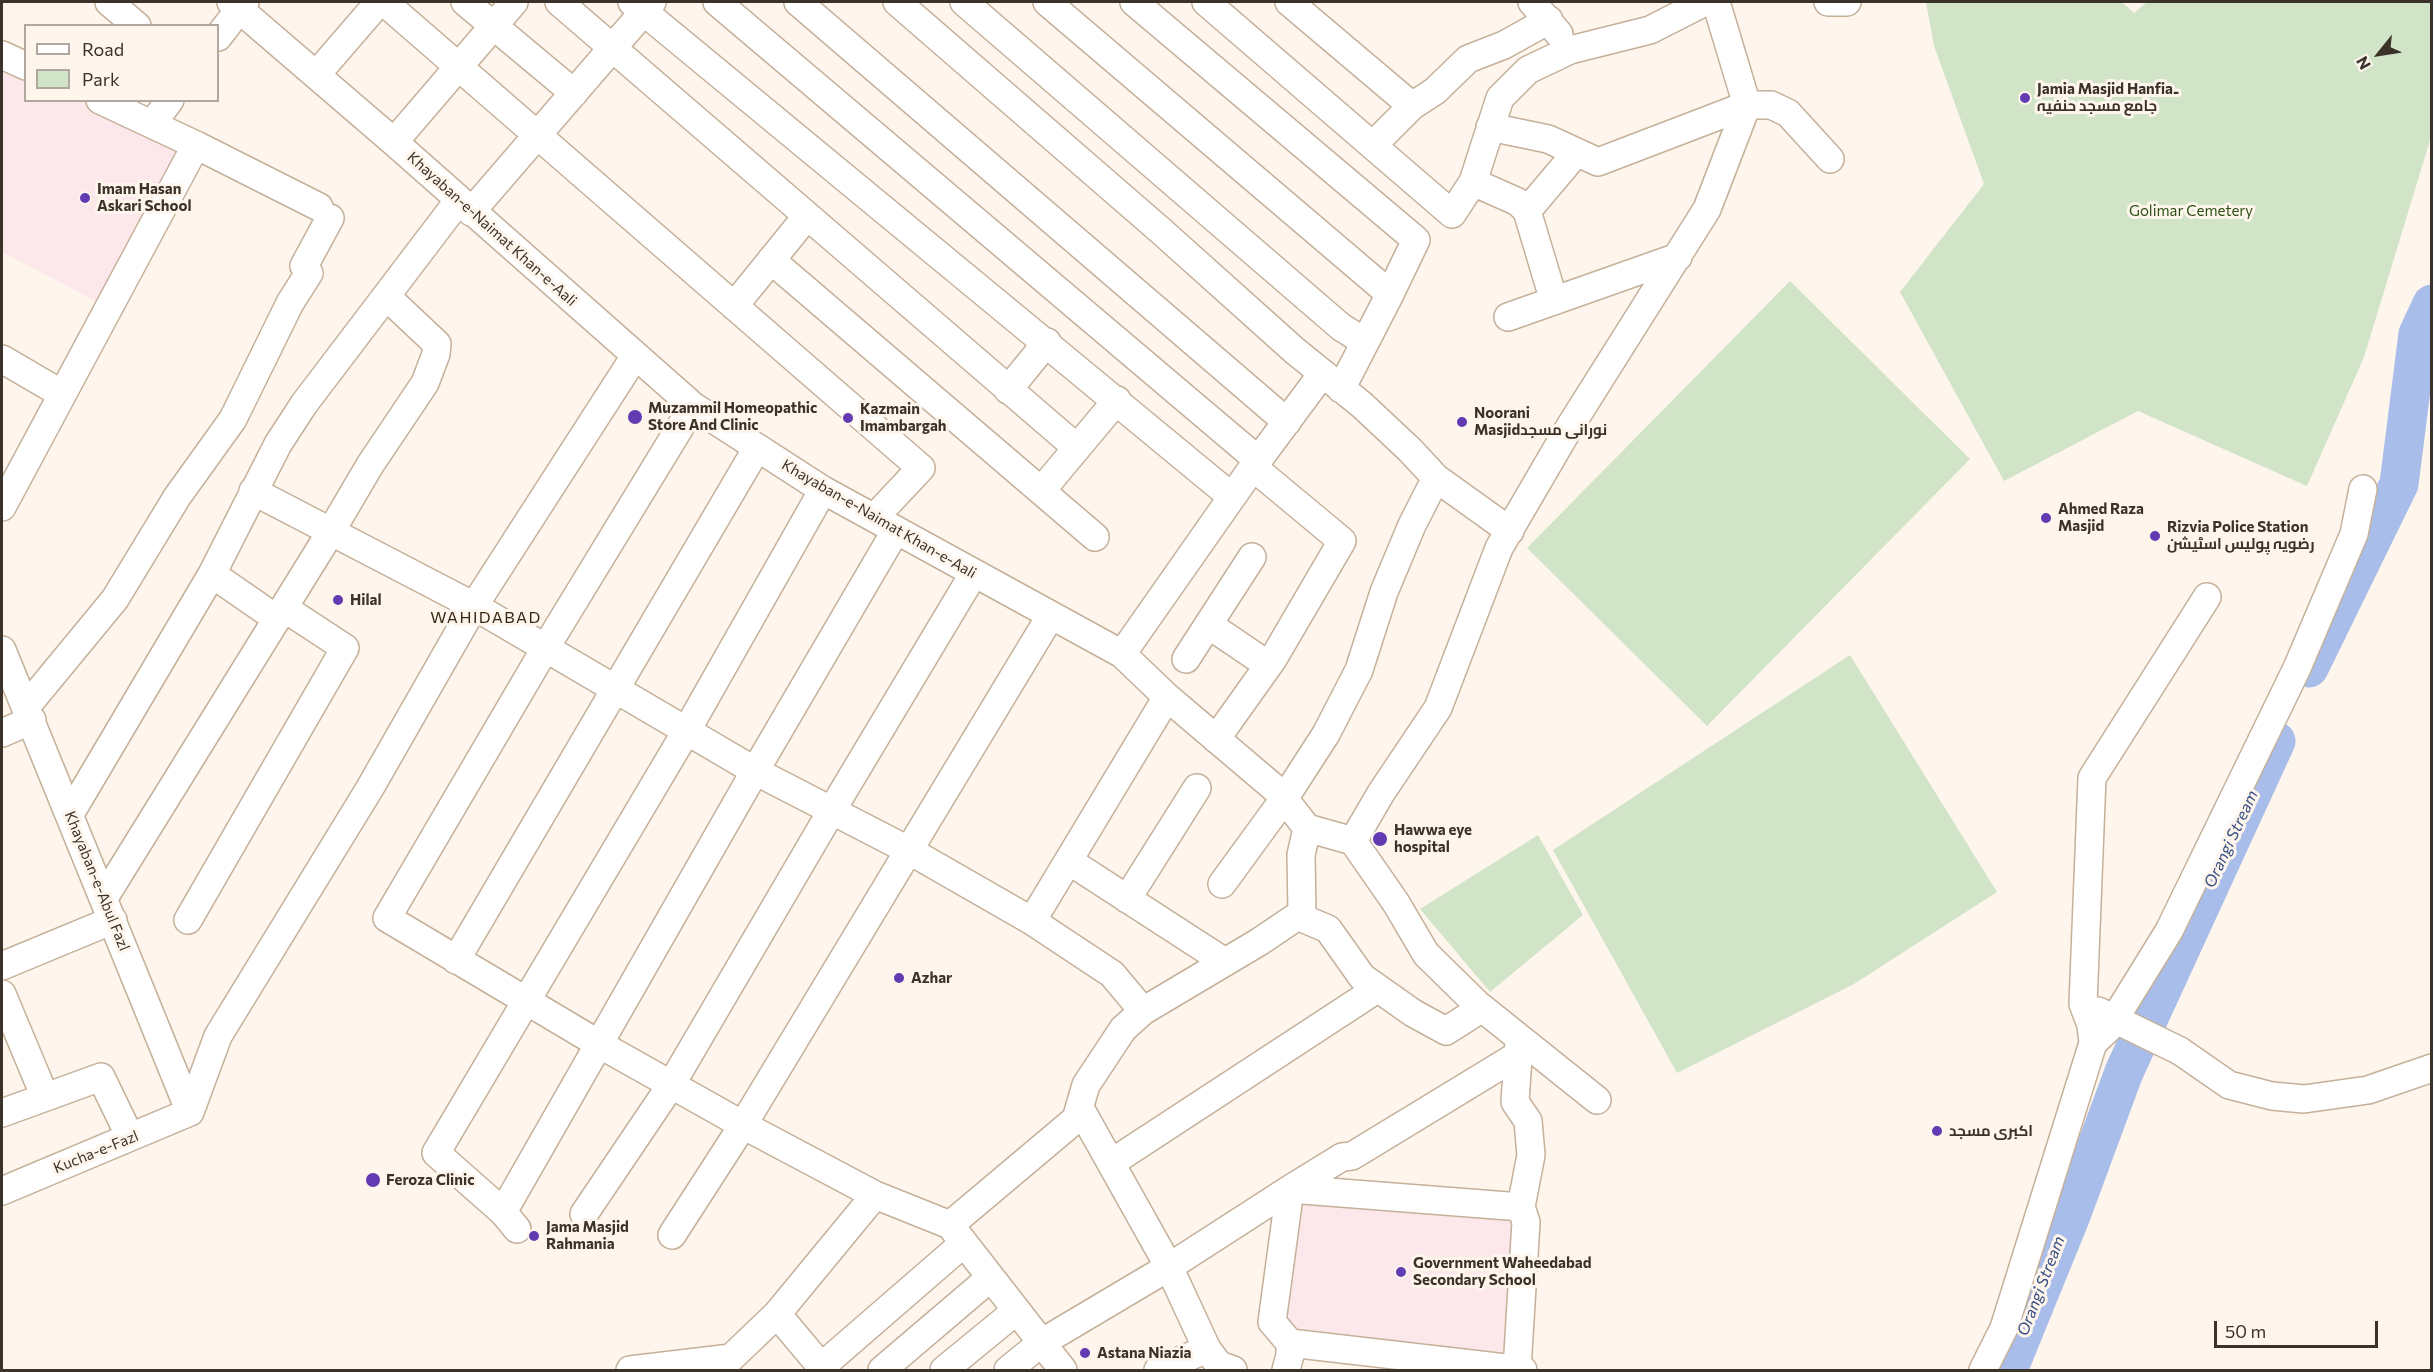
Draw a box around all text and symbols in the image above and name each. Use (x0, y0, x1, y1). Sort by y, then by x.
legend (24, 24, 219, 102)
north arrow (2349, 24, 2409, 84)
text: Road (82, 38, 124, 60)
text: N (2352, 53, 2374, 73)
text: Park (82, 68, 120, 90)
place label: Jamia Masjid Hanfia۔ جامع مسجد حنفیہ (2037, 80, 2179, 115)
marker: Jamia Masjid Hanfia۔ جامع مسجد حنفیہ (2018, 91, 2032, 105)
street label: Khayaban-e-Naimat Khan-e-Aali (404, 148, 580, 310)
place label: Imam Hasan Askari School (97, 180, 191, 215)
marker: Imam Hasan Askari School (78, 191, 92, 205)
park label: Golimar Cemetery (2129, 202, 2253, 220)
place label: Muzammil Homeopathic Store And Clinic (648, 399, 817, 434)
place label: Kazmain Imambargah (860, 400, 947, 435)
place label: Noorani Masjidنورانی مسجد (1474, 404, 1607, 439)
marker: Muzammil Homeopathic Store And Clinic (626, 408, 644, 426)
marker: Kazmain Imambargah (841, 411, 855, 425)
marker: Noorani Masjidنورانی مسجد (1455, 415, 1469, 429)
street label: Khayaban-e-Naimat Khan-e-Aali (778, 456, 980, 582)
place label: Ahmed Raza Masjid (2058, 500, 2144, 535)
marker: Ahmed Raza Masjid (2039, 511, 2053, 525)
place label: Rizvia Police Station رضویہ پولیس اسٹیشن (2167, 518, 2315, 553)
marker: Rizvia Police Station رضویہ پولیس اسٹیشن (2148, 529, 2162, 543)
place label: Hilal (350, 591, 382, 609)
marker: Hilal (331, 593, 345, 607)
district label: WAHIDABAD (430, 608, 542, 628)
water label: Orangi Stream (2200, 787, 2262, 891)
street label: Khayaban-e-Abul Fazl (61, 809, 133, 953)
place label: Hawwa eye hospital (1394, 821, 1472, 856)
marker: Hawwa eye hospital (1371, 830, 1389, 848)
place label: Azhar (911, 969, 952, 987)
marker: Azhar (892, 971, 906, 985)
place label: اکبری مسجد (1949, 1122, 2033, 1140)
marker: اکبری مسجد (1930, 1124, 1944, 1138)
street label: Kucha-e-Fazl (51, 1127, 141, 1177)
marker: Feroza Clinic (364, 1171, 382, 1189)
place label: Feroza Clinic (386, 1171, 474, 1189)
place label: Jama Masjid Rahmania (546, 1218, 629, 1253)
marker: Jama Masjid Rahmania (527, 1229, 541, 1243)
water label: Orangi Stream (2013, 1233, 2069, 1339)
place label: Government Waheedabad Secondary School (1413, 1254, 1592, 1289)
marker: Government Waheedabad Secondary School (1394, 1265, 1408, 1279)
scale bar (2217, 1309, 2380, 1347)
text: 50 m (2225, 1320, 2266, 1342)
place label: Astana Niazia (1097, 1344, 1192, 1362)
marker: Astana Niazia (1078, 1346, 1092, 1360)

